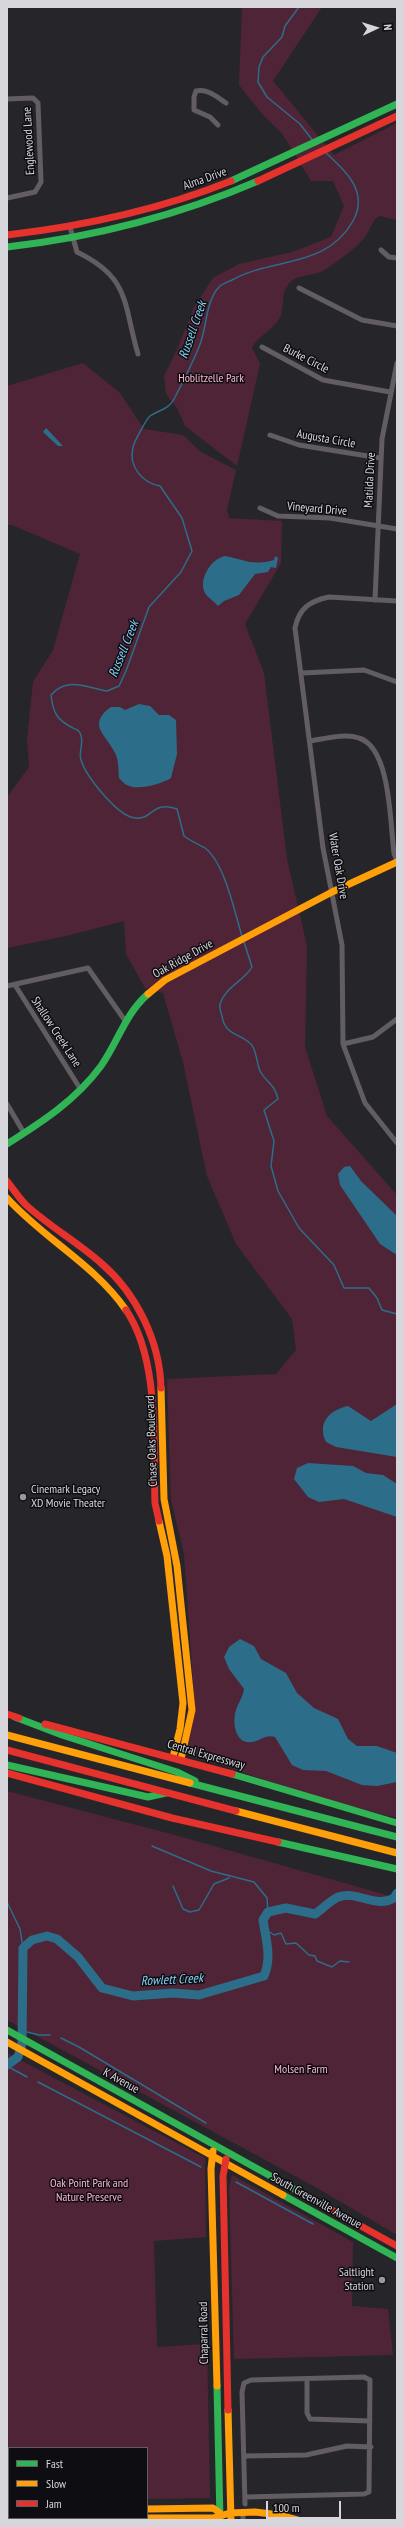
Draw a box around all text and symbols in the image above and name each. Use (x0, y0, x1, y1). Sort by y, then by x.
north arrow (356, 8, 396, 48)
text: N (381, 24, 395, 31)
street label: Englewood Lane (20, 107, 38, 175)
street label: Alma Drive (181, 164, 229, 194)
water label: Russell Creek (176, 299, 210, 361)
street label: Burke Circle (281, 341, 331, 377)
park label: Hoblitzelle Park (178, 372, 244, 386)
street label: Augusta Circle (296, 427, 356, 451)
street label: Matilda Drive (361, 452, 379, 508)
street label: Vineyard Drive (286, 499, 348, 519)
water label: Russell Creek (106, 618, 142, 680)
street label: Water Oak Drive (325, 832, 351, 900)
street label: Oak Ridge Drive (150, 937, 216, 981)
street label: Shallow Creek Lane (28, 994, 84, 1070)
street label: Chase Oaks Boulevard (143, 1395, 161, 1487)
place label: Cinemark Legacy XD Movie Theater (31, 1483, 105, 1511)
marker: Cinemark Legacy XD Movie Theater (18, 1492, 28, 1502)
street label: Central Expressway (165, 1737, 247, 1773)
water label: Rowlett Creek (141, 1971, 203, 1989)
park label: Molsen Farm (274, 2063, 328, 2077)
street label: K Avenue (101, 2065, 141, 2097)
street label: South Greenville Avenue (268, 2170, 364, 2232)
park label: Oak Point Park and Nature Preserve (50, 2177, 128, 2205)
place label: Saltlight Station (339, 2266, 374, 2294)
marker: Saltlight Station (377, 2275, 387, 2285)
street label: Chaparral Road (196, 2301, 212, 2365)
legend (8, 2447, 148, 2519)
text: Fast (46, 2456, 63, 2471)
text: Slow (46, 2476, 66, 2491)
scale bar (268, 2493, 343, 2519)
text: Jam (46, 2496, 62, 2511)
text: 100 m (273, 2500, 300, 2515)

